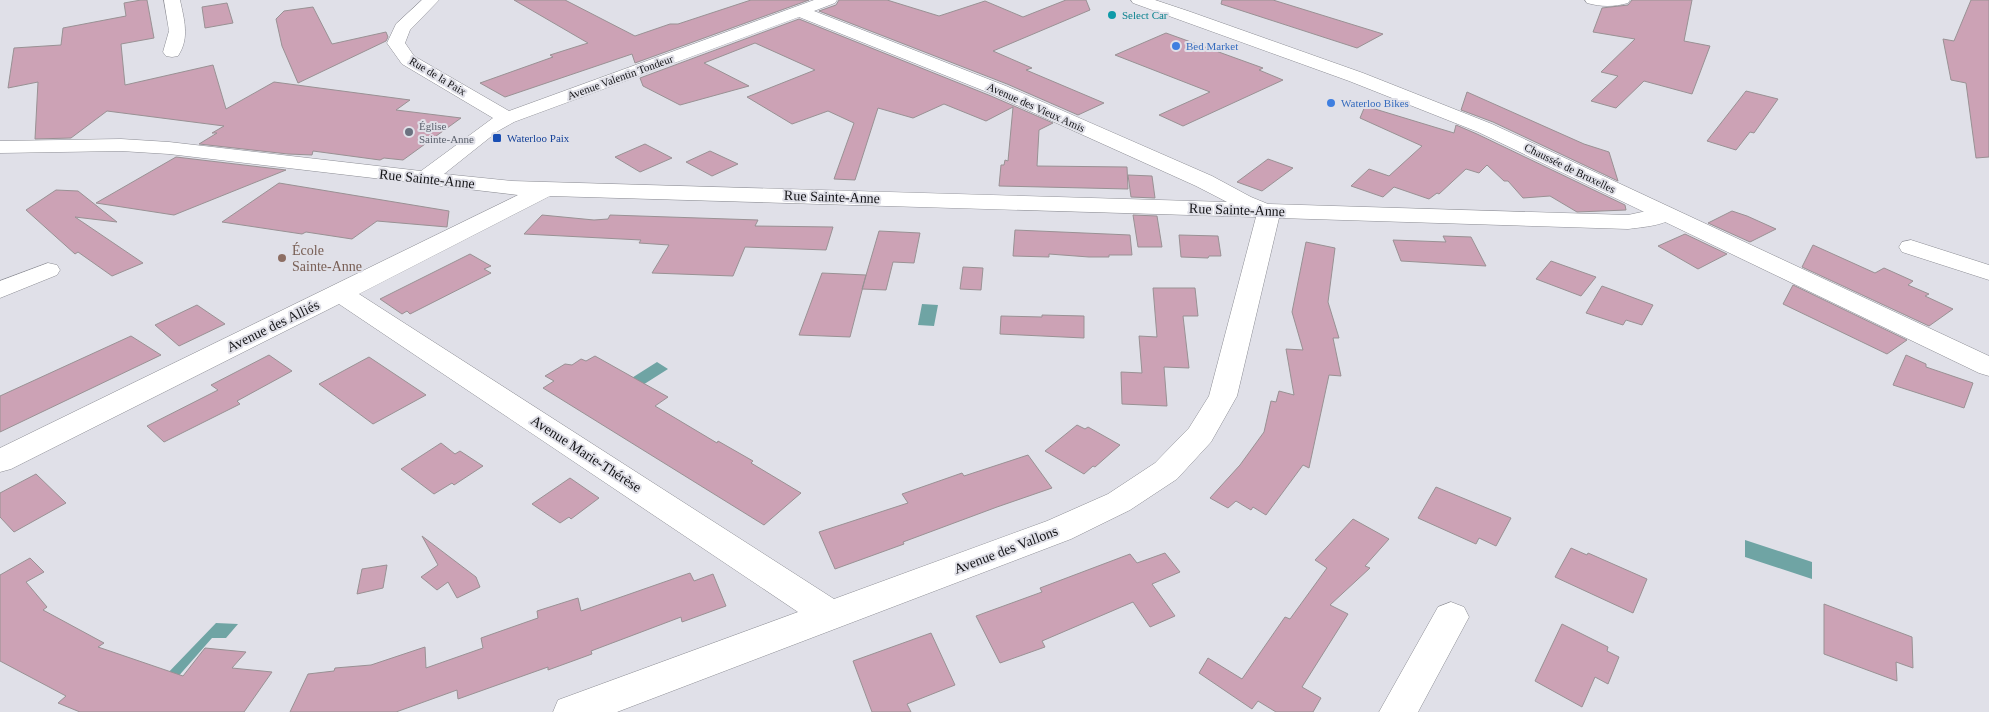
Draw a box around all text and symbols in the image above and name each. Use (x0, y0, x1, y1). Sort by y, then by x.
marker: Select Car (1106, 9, 1118, 21)
place label: Select Car (1122, 9, 1168, 21)
marker: Bed Market (1170, 40, 1182, 52)
place label: Bed Market (1186, 40, 1238, 52)
street label: Avenue Valentin Tondeur (565, 52, 675, 102)
street label: Rue de la Paix (408, 54, 469, 98)
street label: Avenue des Vieux Amis (985, 80, 1087, 134)
marker: Waterloo Bikes (1325, 97, 1337, 109)
place label: Waterloo Bikes (1341, 97, 1409, 109)
place label: Église Sainte-Anne (419, 120, 474, 145)
marker: Église Sainte-Anne (403, 126, 415, 138)
marker: Waterloo Paix (491, 132, 503, 144)
place label: Waterloo Paix (507, 132, 570, 144)
street label: Chaussée de Bruxelles (1523, 141, 1617, 195)
street label: Rue Sainte-Anne (378, 167, 476, 191)
street label: Rue Sainte-Anne (784, 188, 880, 206)
street label: Rue Sainte-Anne (1189, 201, 1285, 219)
place label: École Sainte-Anne (292, 242, 362, 274)
marker: École Sainte-Anne (276, 252, 288, 264)
street label: Avenue des Alliés (224, 297, 322, 355)
street label: Avenue Marie-Thérèse (528, 413, 644, 495)
street label: Avenue des Vallons (952, 523, 1060, 577)

